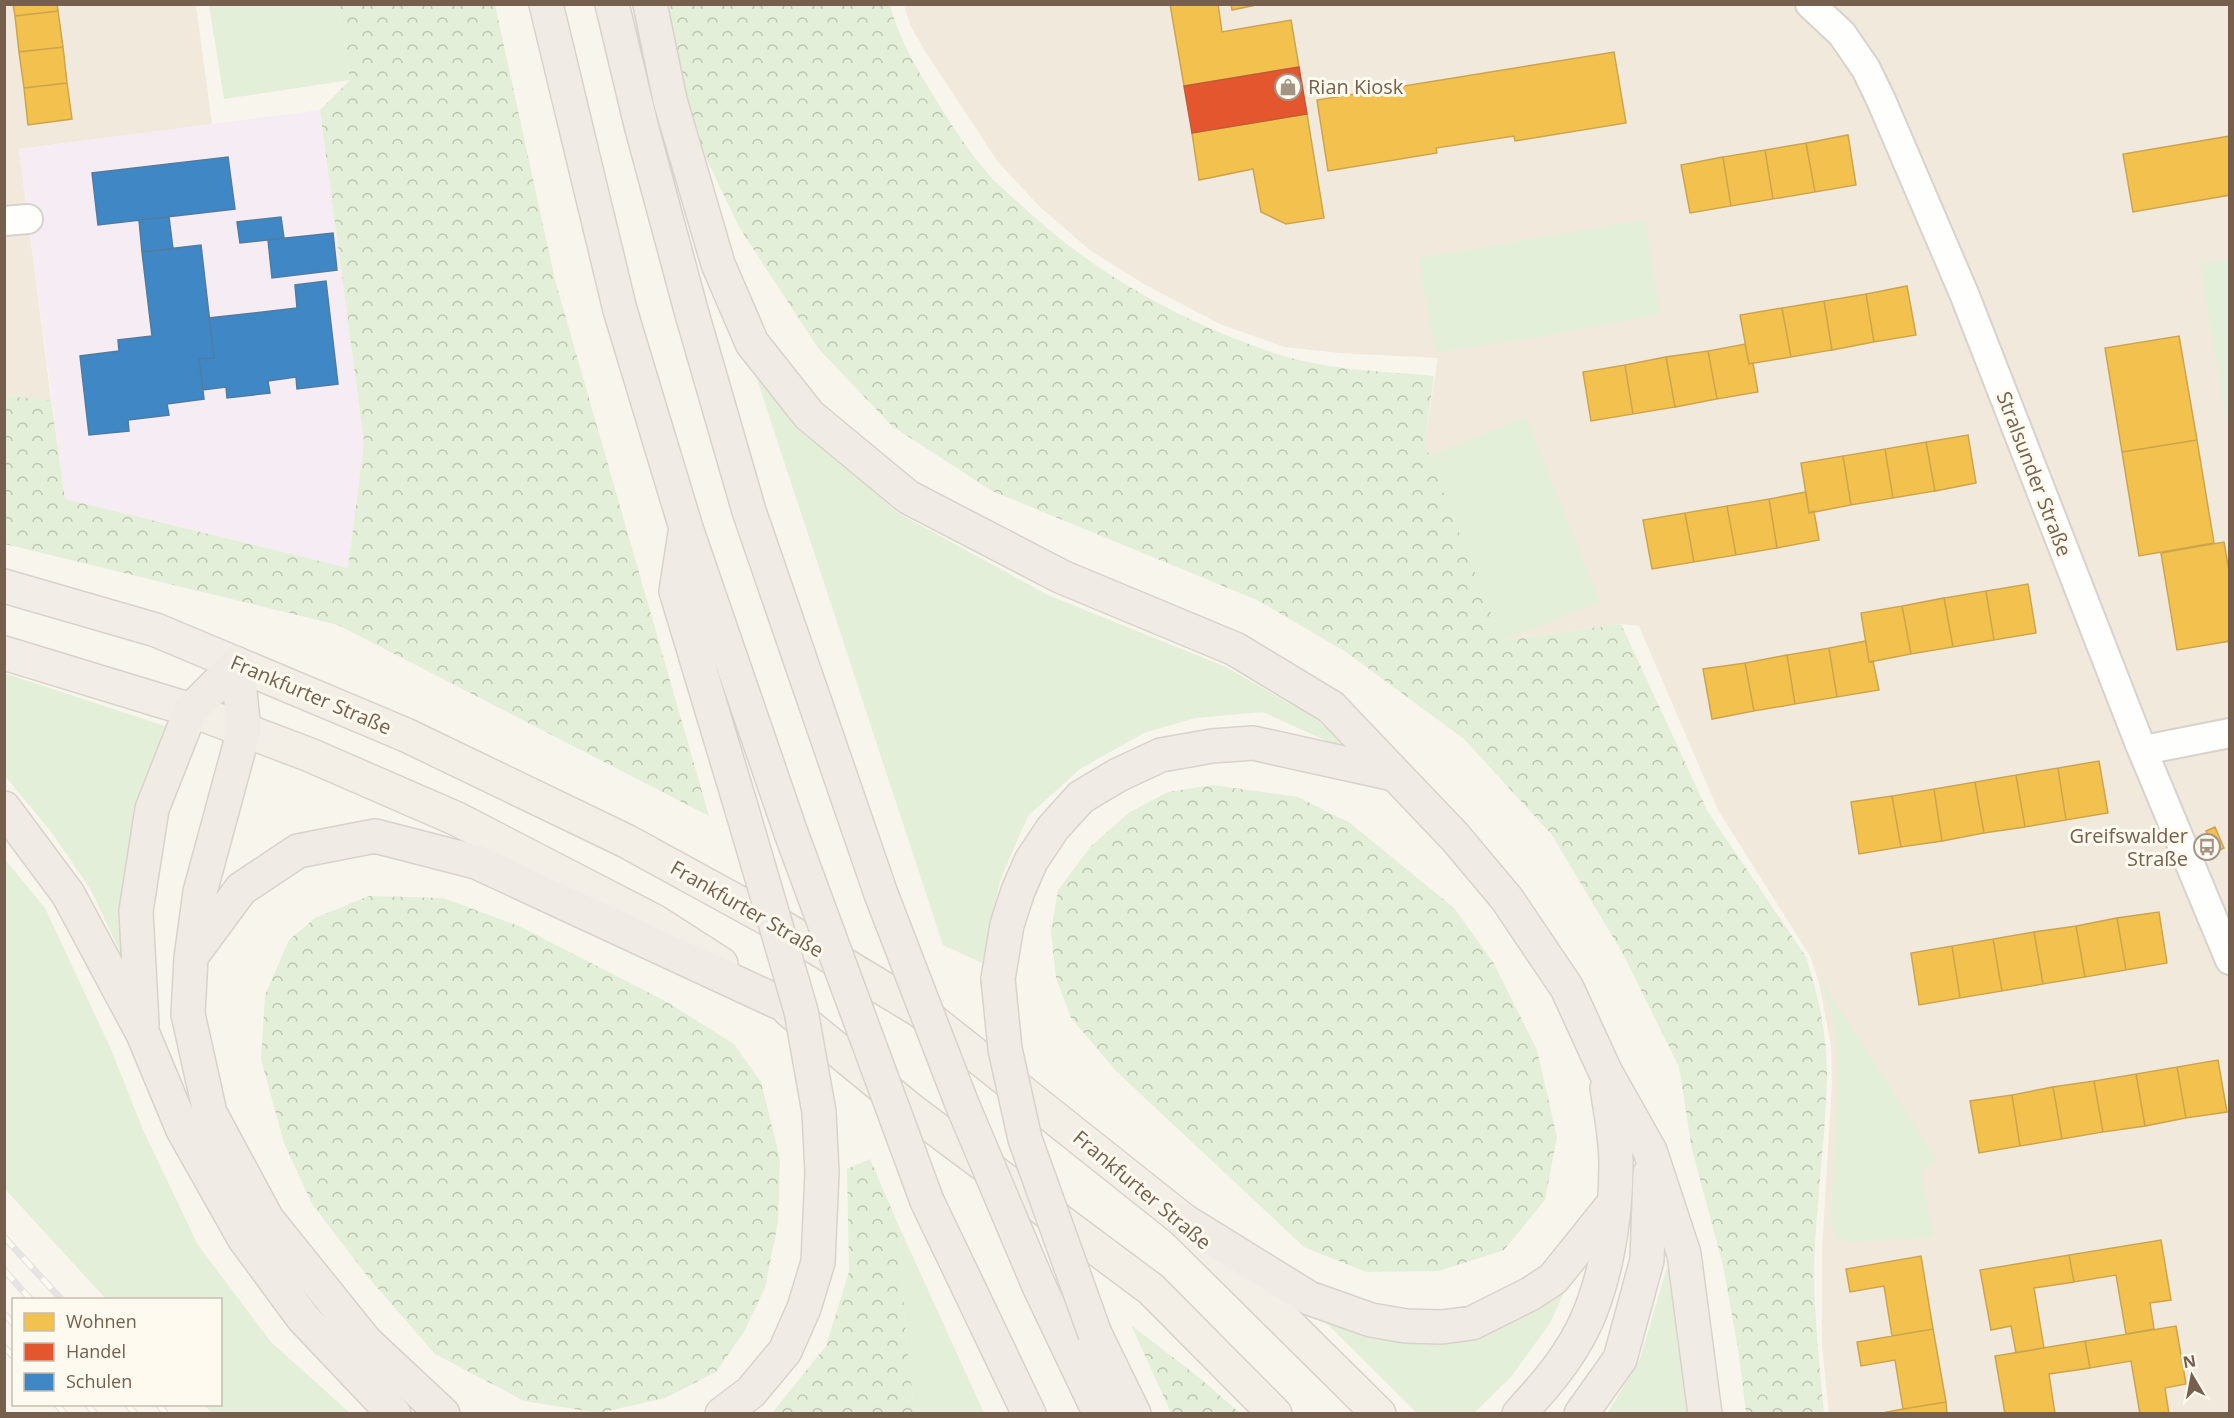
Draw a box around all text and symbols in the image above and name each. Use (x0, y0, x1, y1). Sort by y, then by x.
shop icon: Rian Kiosk (1273, 72, 1303, 102)
place label: Rian Kiosk (1308, 73, 1404, 100)
street label: Stralsunder Straße (1991, 388, 2078, 560)
street label: Frankfurter Straße (227, 648, 396, 741)
place label: Greifswalder Straße (2069, 822, 2188, 872)
bus stop icon: Greifswalder Straße (2192, 832, 2222, 862)
street label: Frankfurter Straße (666, 854, 829, 963)
street label: Frankfurter Straße (1068, 1124, 1217, 1255)
legend (12, 1298, 222, 1406)
text: Wohnen (66, 1309, 137, 1333)
text: Handel (66, 1339, 126, 1363)
north arrow (2162, 1346, 2222, 1406)
text: N (2181, 1349, 2198, 1373)
text: Schulen (66, 1369, 132, 1393)

